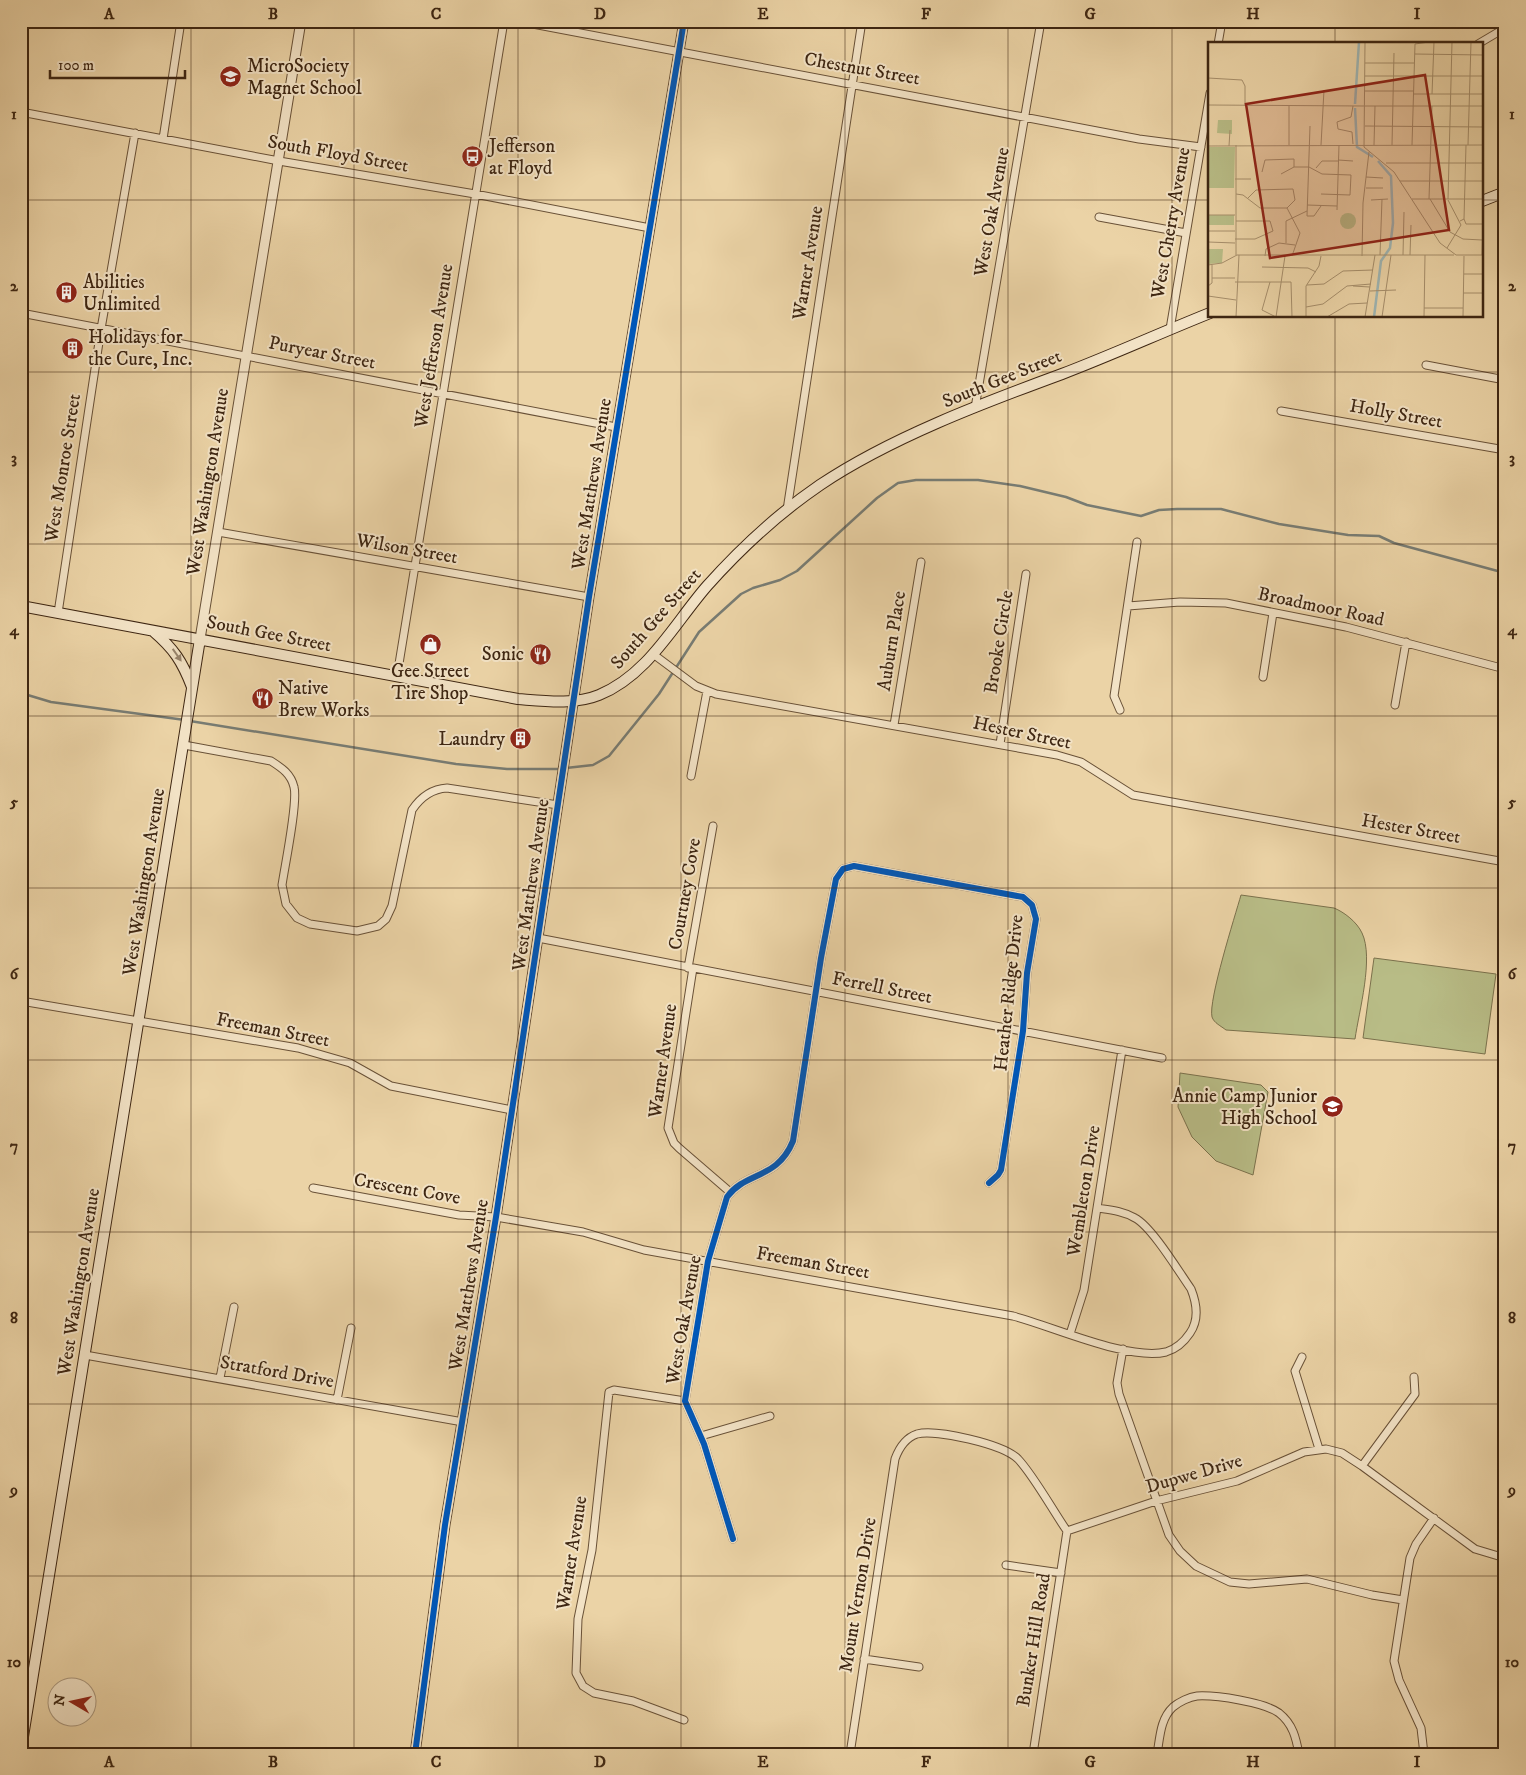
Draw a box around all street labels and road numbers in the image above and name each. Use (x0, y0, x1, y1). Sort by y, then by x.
street label: Chestnut Street (802, 48, 922, 90)
street label: South Floyd Street (266, 130, 410, 178)
street label: West Cherry Avenue (1146, 145, 1196, 301)
street label: West Oak Avenue (969, 146, 1015, 279)
street label: Warner Avenue (787, 204, 828, 323)
street label: West Jefferson Avenue (410, 262, 458, 431)
street label: Puryear Street (267, 331, 377, 375)
street label: South Gee Street (939, 345, 1065, 413)
street label: West Washington Avenue (182, 386, 234, 578)
street label: West Monroe Street (40, 392, 86, 545)
street label: Holly Street (1348, 395, 1444, 433)
street label: West Matthews Avenue (567, 396, 617, 572)
street label: Wilson Street (354, 529, 459, 569)
street label: South Gee Street (606, 564, 706, 674)
street label: Broadmoor Road (1256, 582, 1387, 632)
street label: Brooke Circle (979, 588, 1019, 696)
street label: Auburn Place (873, 589, 911, 693)
street label: South Gee Street (205, 611, 333, 657)
street label: Hester Street (971, 711, 1073, 755)
street label: West Washington Avenue (118, 786, 170, 978)
street label: West Matthews Avenue (507, 797, 554, 974)
street label: Hester Street (1360, 809, 1462, 849)
street label: Courtney Cove (664, 836, 706, 952)
street label: Heather Ridge Drive (989, 914, 1029, 1072)
street label: Ferrell Street (830, 967, 934, 1009)
street label: Warner Avenue (643, 1002, 682, 1121)
street label: Freeman Street (214, 1008, 332, 1052)
street label: Wembleton Drive (1062, 1124, 1106, 1259)
street label: Crescent Cove (352, 1168, 462, 1210)
street label: West Washington Avenue (53, 1186, 105, 1378)
street label: West Matthews Avenue (444, 1197, 494, 1373)
street label: Freeman Street (754, 1242, 872, 1284)
street label: West Oak Avenue (661, 1254, 707, 1387)
street label: Stratford Drive (218, 1351, 336, 1393)
street label: Dupwe Drive (1143, 1449, 1245, 1499)
street label: Warner Avenue (551, 1494, 592, 1613)
street label: Mount Vernon Drive (834, 1516, 882, 1674)
street label: Bunker Hill Road (1012, 1571, 1056, 1709)

